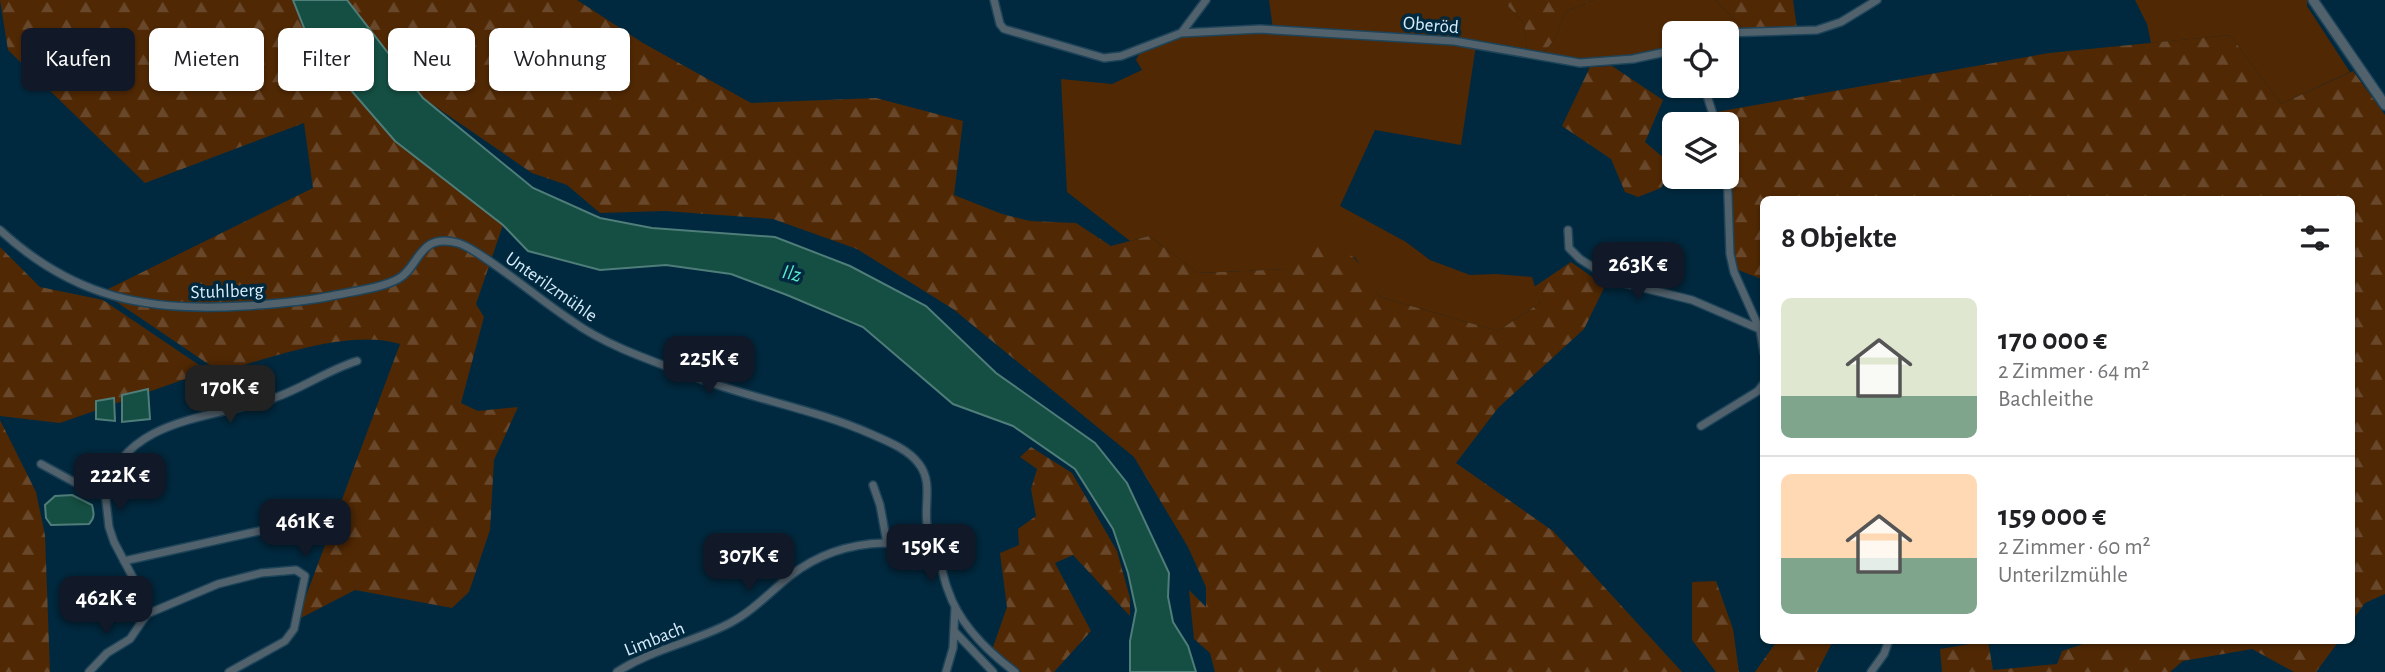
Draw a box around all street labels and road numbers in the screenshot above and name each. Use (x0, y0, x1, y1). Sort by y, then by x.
street label: Oberöd (1402, 14, 1460, 37)
street label: Unterilzmühle (502, 249, 601, 326)
street label: Stuhlberg (190, 281, 265, 302)
street label: Limbach (622, 619, 688, 660)

